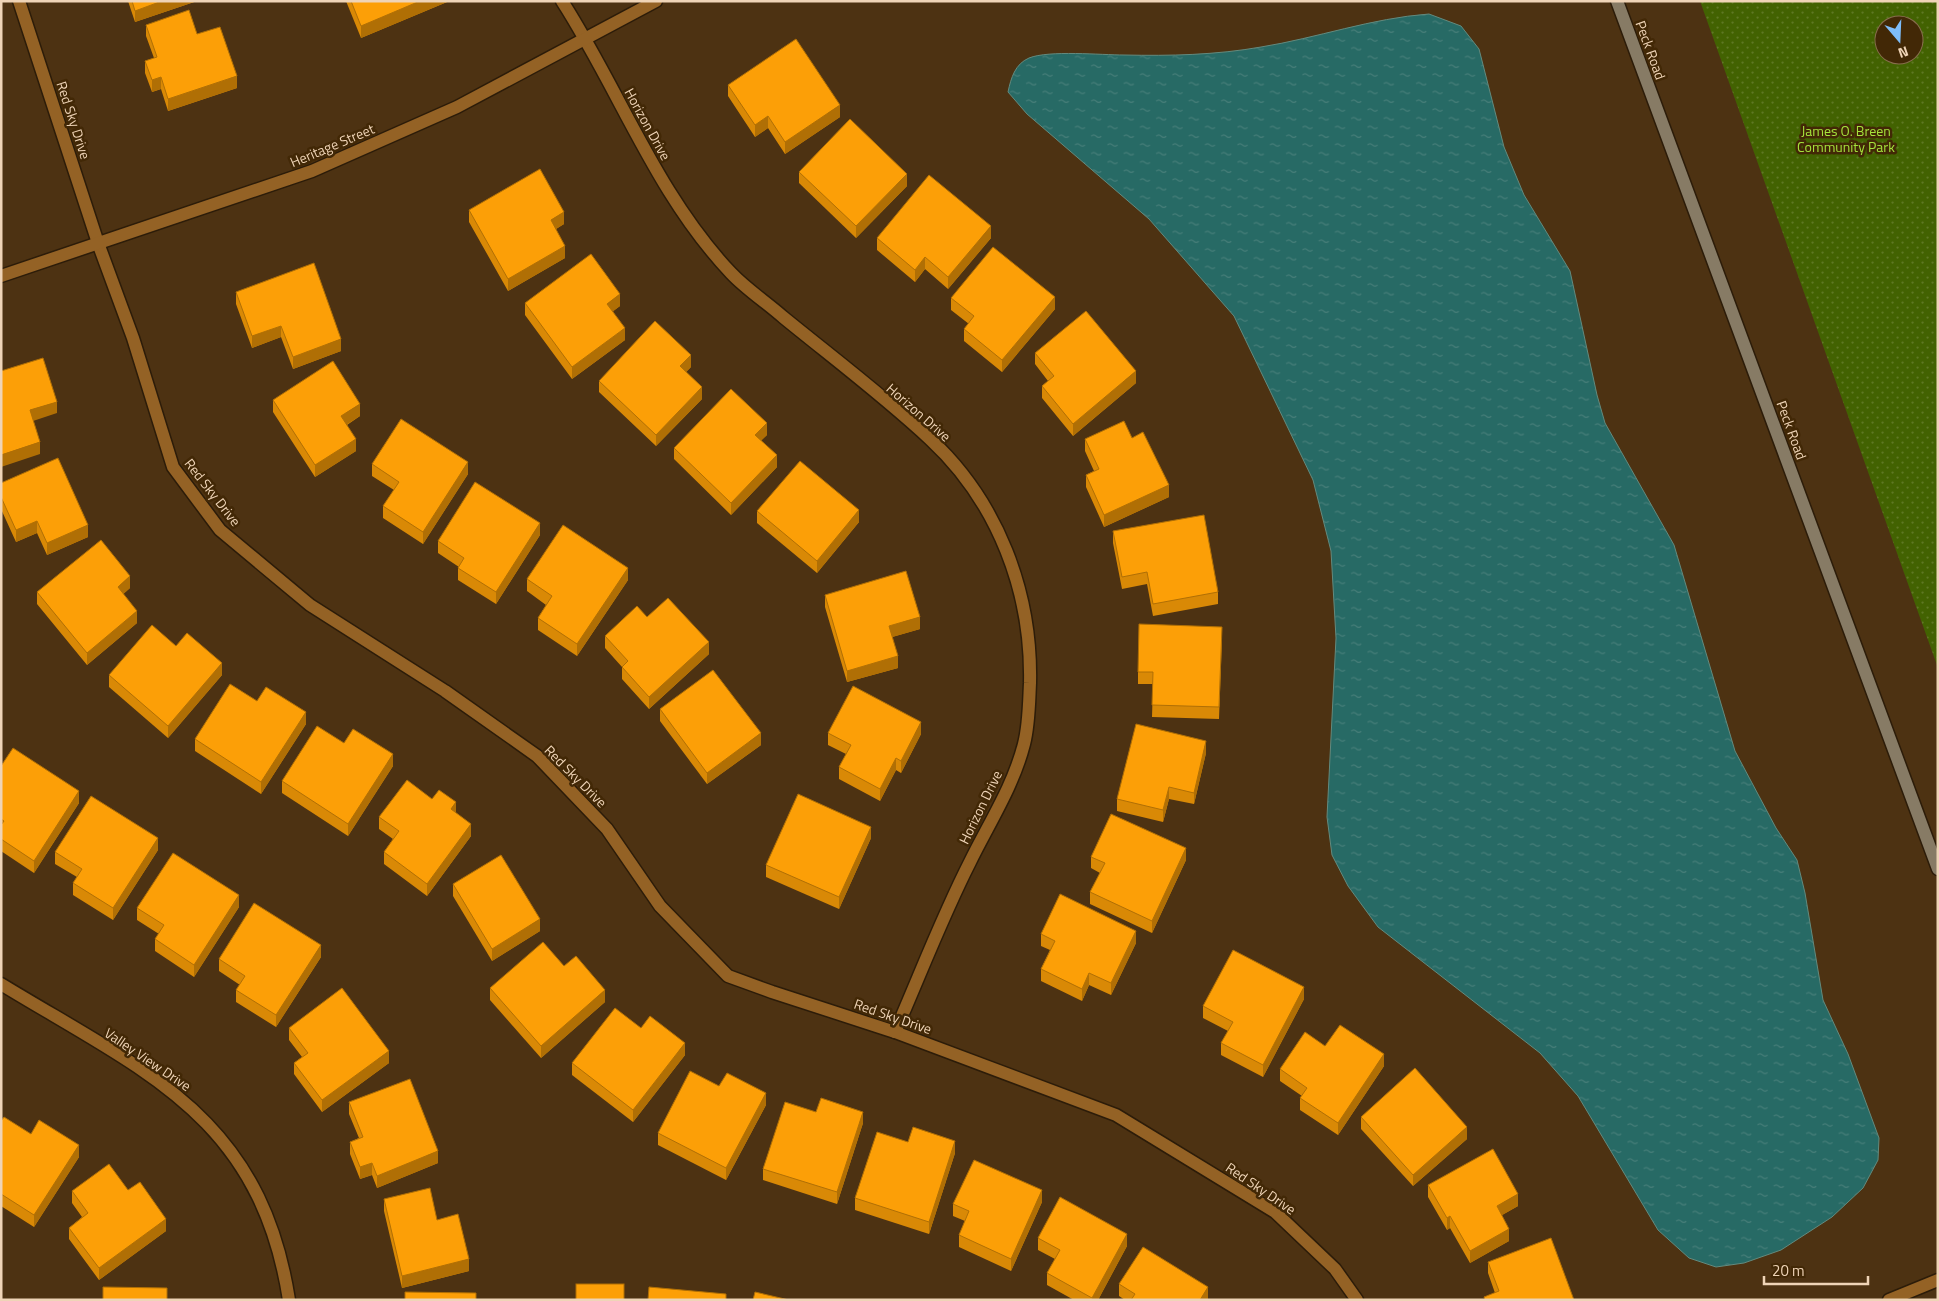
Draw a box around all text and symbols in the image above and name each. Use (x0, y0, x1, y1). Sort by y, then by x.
north arrow (1874, 15, 1924, 65)
street label: Peck Road (1631, 17, 1671, 83)
text: N (1895, 41, 1911, 64)
street label: Red Sky Drive (52, 78, 96, 162)
street label: Horizon Drive (620, 84, 676, 164)
street label: Heritage Street (287, 118, 377, 172)
park label: James O. Breen Community Park (1797, 120, 1895, 157)
street label: Horizon Drive (882, 378, 956, 446)
street label: Peck Road (1772, 397, 1812, 463)
street label: Red Sky Drive (180, 454, 246, 530)
street label: Red Sky Drive (540, 740, 612, 812)
street label: Horizon Drive (953, 767, 1007, 847)
street label: Red Sky Drive (851, 993, 935, 1039)
street label: Valley View Drive (100, 1022, 196, 1096)
street label: Red Sky Drive (1222, 1157, 1300, 1219)
scale bar (1764, 1254, 1868, 1286)
text: 20 m (1772, 1259, 1805, 1282)

